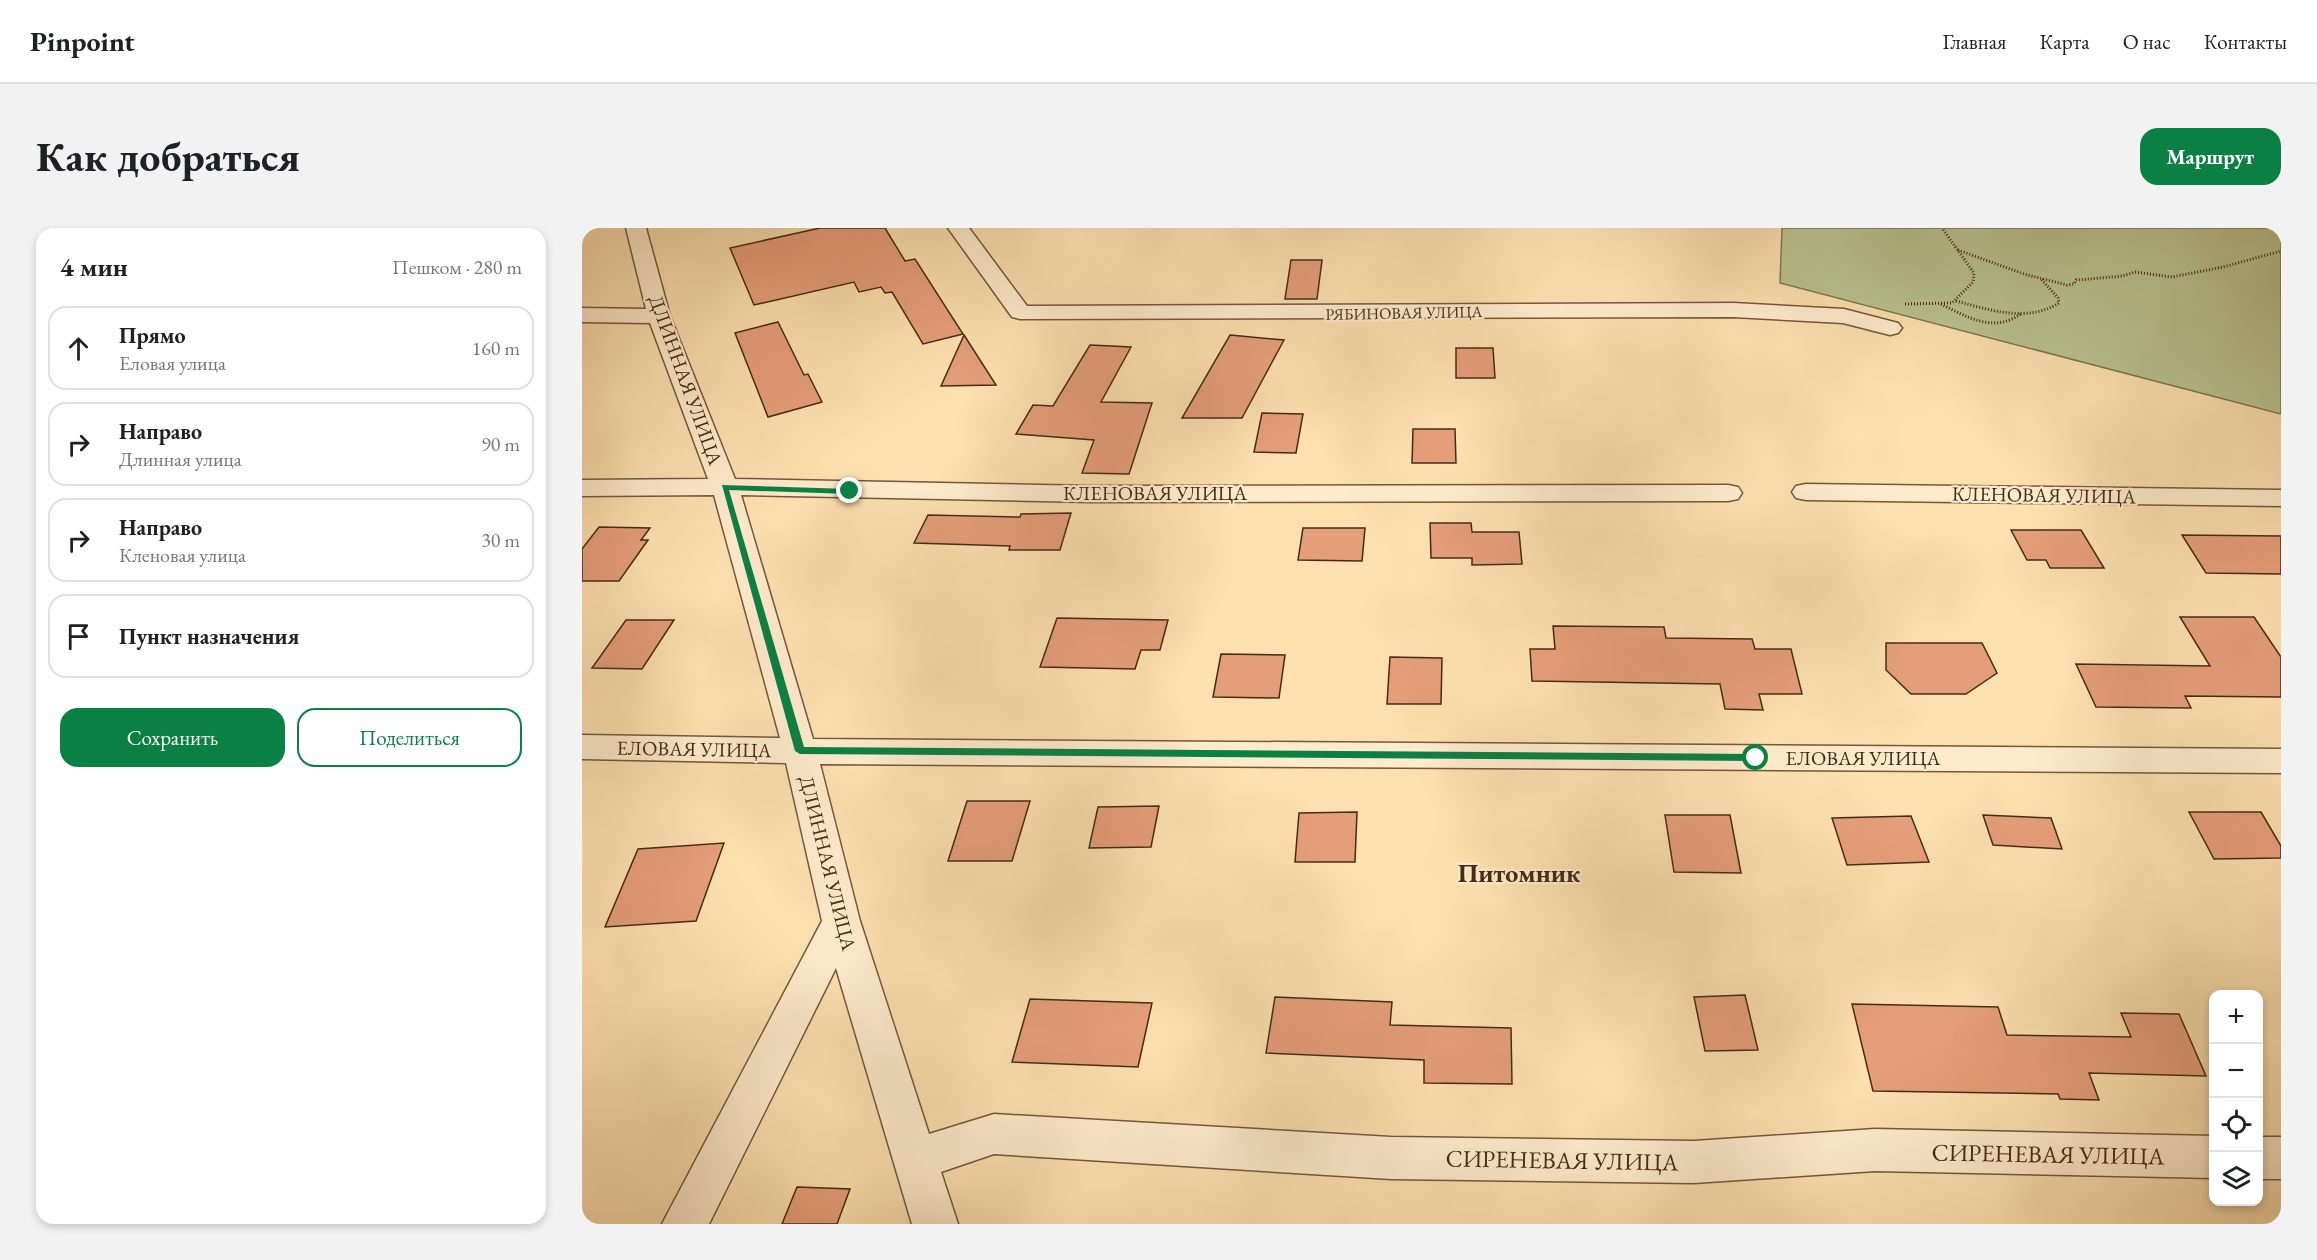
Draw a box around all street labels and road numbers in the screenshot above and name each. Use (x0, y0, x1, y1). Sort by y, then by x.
street label: ДЛИННАЯ УЛИЦА (643, 291, 729, 469)
street label: РЯБИНОВАЯ УЛИЦА (1325, 301, 1484, 325)
street label: КЛЕНОВАЯ УЛИЦА (1063, 480, 1247, 506)
street label: КЛЕНОВАЯ УЛИЦА (1952, 480, 2136, 510)
street label: ЕЛОВАЯ УЛИЦА (616, 735, 772, 763)
street label: ЕЛОВАЯ УЛИЦА (1786, 745, 1941, 771)
street label: ДЛИННАЯ УЛИЦА (794, 773, 862, 953)
street label: СИРЕНЕВАЯ УЛИЦА (1931, 1136, 2165, 1172)
street label: СИРЕНЕВАЯ УЛИЦА (1445, 1142, 1679, 1178)

